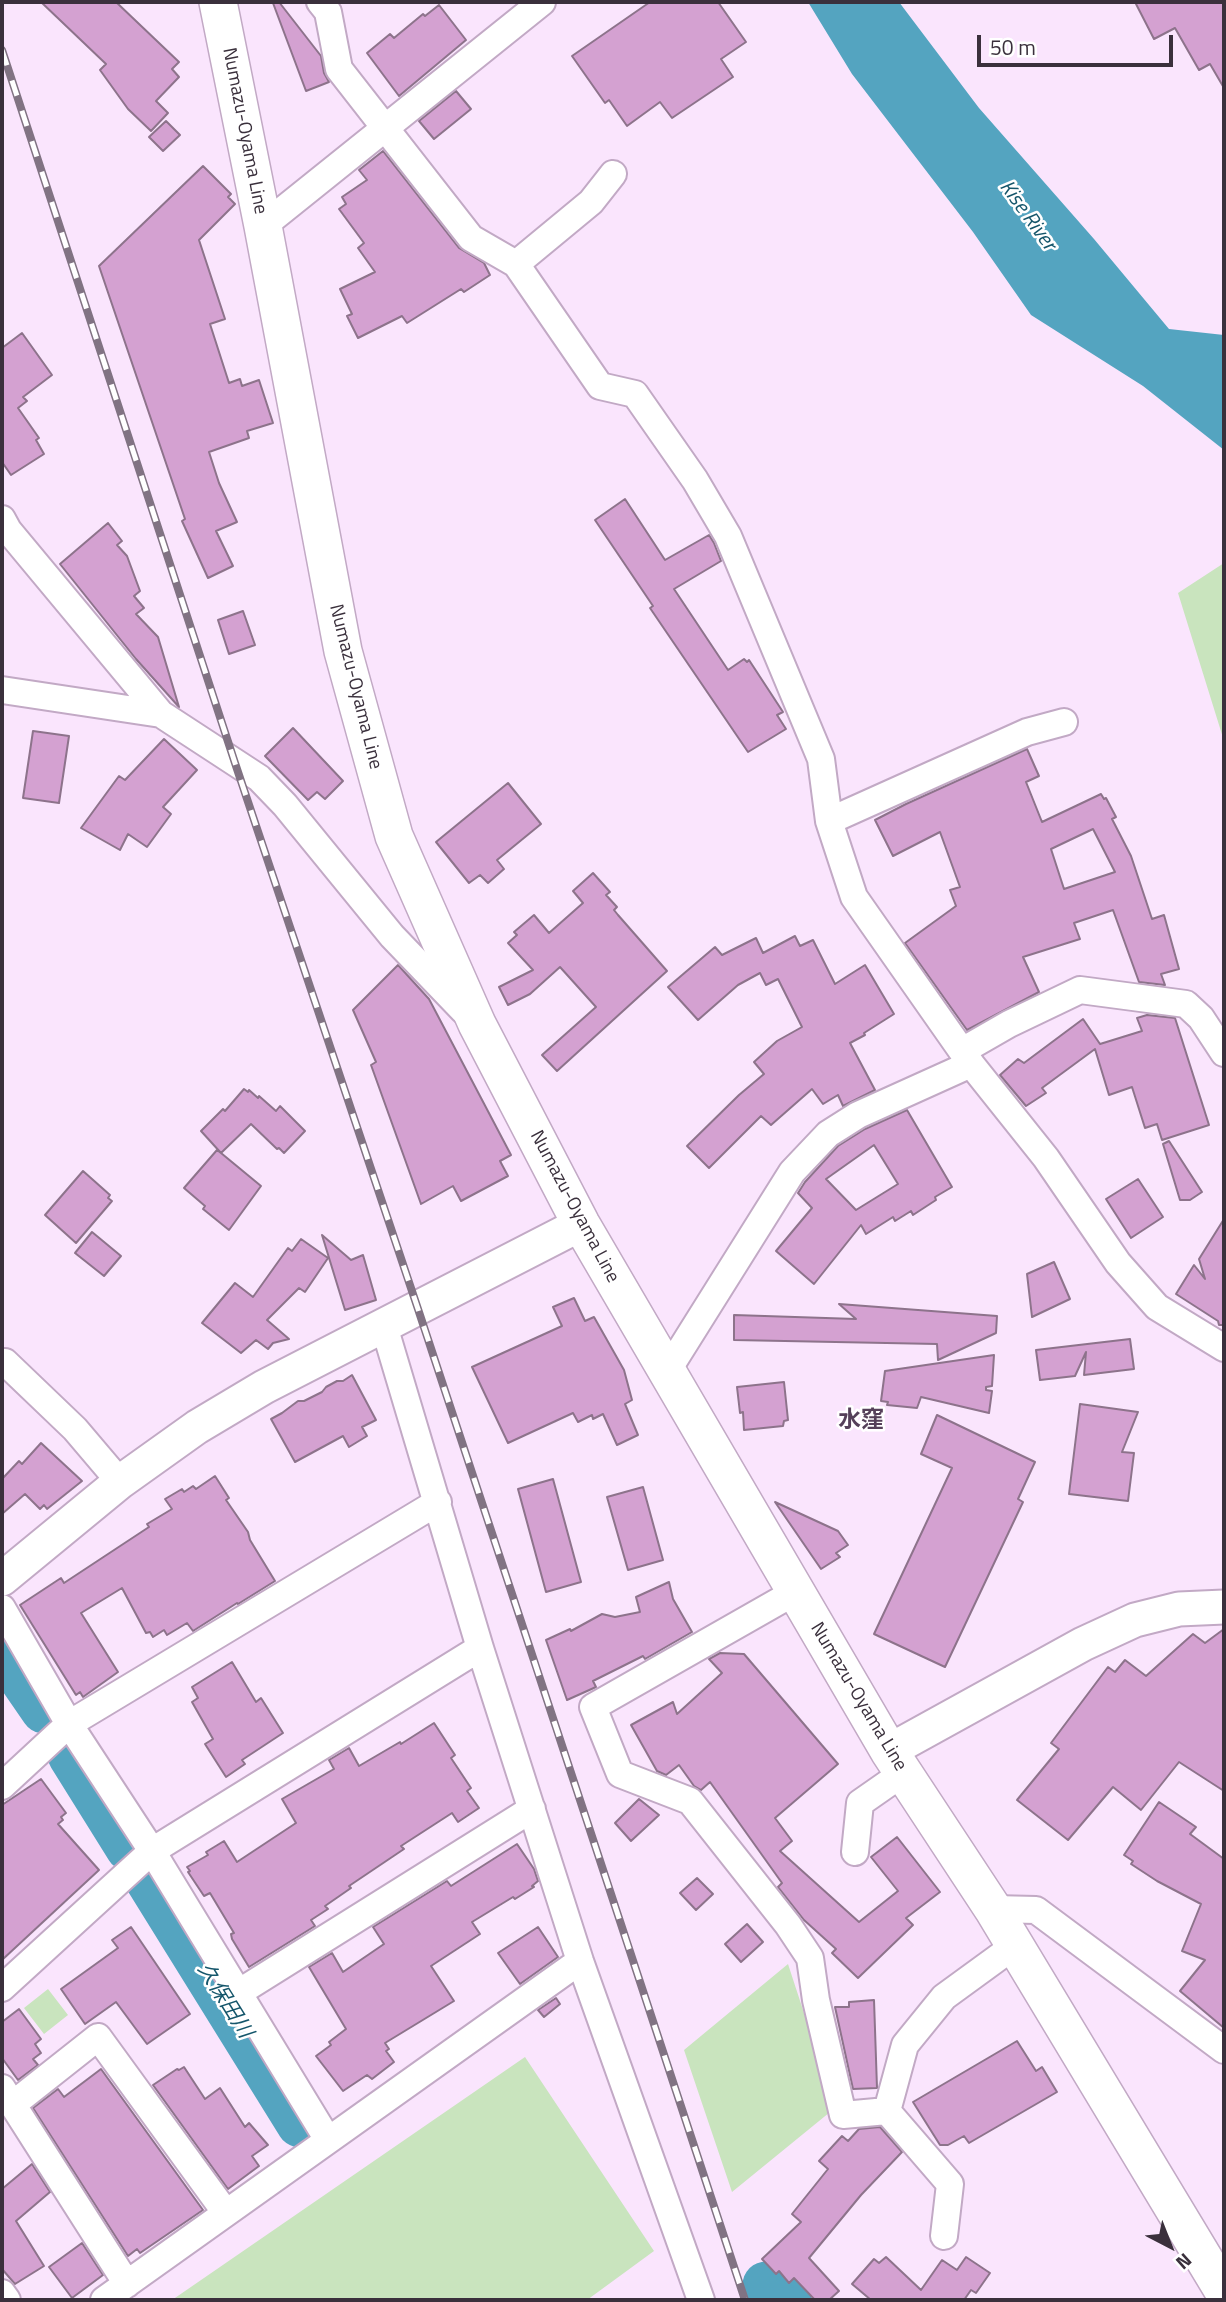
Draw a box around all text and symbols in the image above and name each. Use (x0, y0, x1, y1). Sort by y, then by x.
scale bar (981, 21, 1177, 65)
text: 50 m (990, 31, 1036, 63)
street label: Numazu-Oyama Line (217, 46, 271, 216)
water label: Kise River (993, 176, 1061, 256)
street label: Numazu-Oyama Line (323, 602, 387, 772)
street label: Numazu-Oyama Line (524, 1127, 624, 1287)
district label: 水窪 (838, 1407, 884, 1435)
street label: Numazu-Oyama Line (805, 1619, 911, 1775)
water label: 久保田川 (191, 1959, 257, 2043)
north arrow (1135, 2211, 1205, 2281)
text: N (1170, 2247, 1199, 2277)

